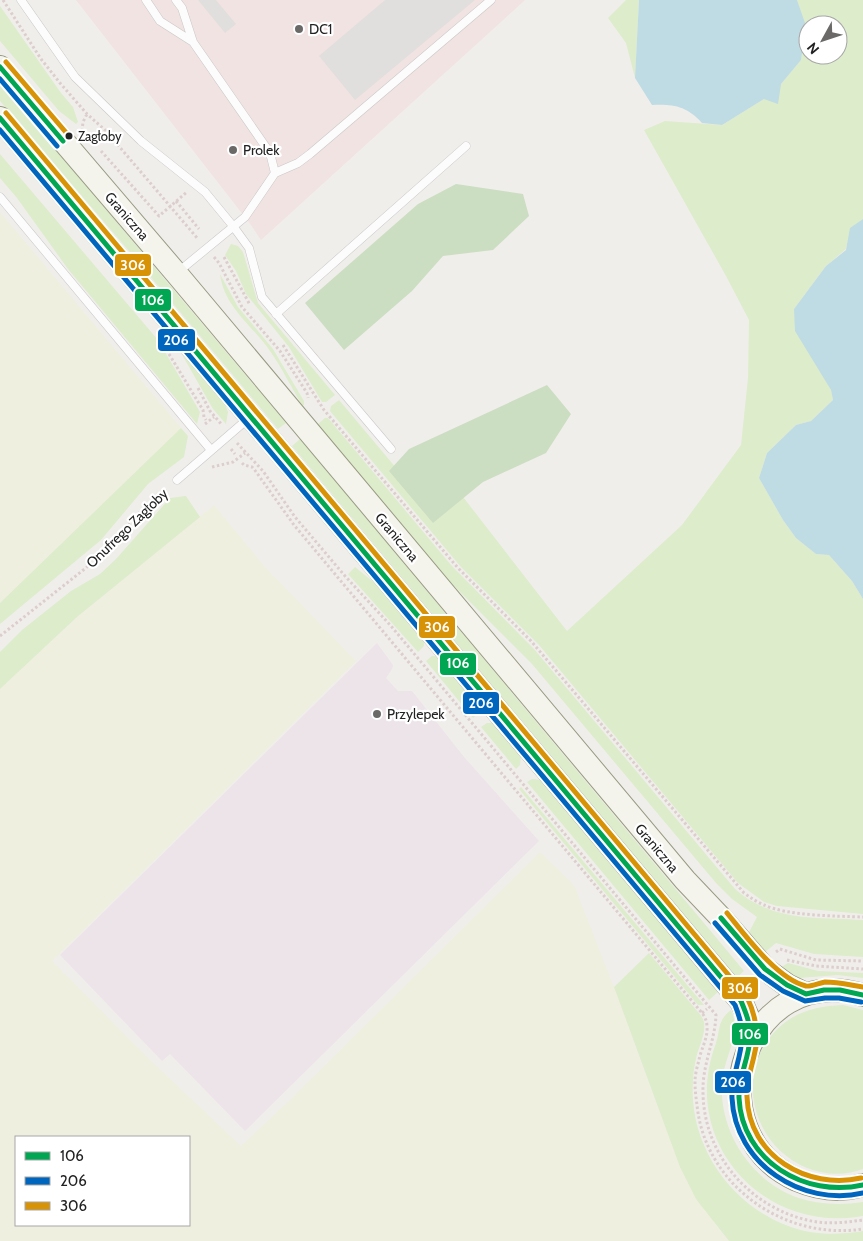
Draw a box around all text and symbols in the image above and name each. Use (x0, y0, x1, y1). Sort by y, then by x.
north arrow (798, 15, 848, 65)
place label: DC1 (309, 20, 332, 38)
marker: DC1 (293, 23, 305, 35)
text: N (803, 39, 823, 58)
place label: Zagłoby (78, 128, 122, 144)
marker: Zagłoby (64, 131, 74, 141)
place label: Prolek (243, 141, 280, 159)
marker: Prolek (227, 144, 239, 156)
street label: Graniczna (101, 188, 153, 244)
line badge: 306 (114, 253, 152, 277)
text: 306 (120, 256, 146, 274)
line badge: 106 (134, 288, 172, 312)
text: 106 (142, 291, 165, 309)
line badge: 206 (157, 328, 196, 352)
text: 206 (163, 331, 189, 349)
street label: Onufrego Zagłoby (82, 484, 172, 572)
street label: Graniczna (371, 509, 423, 565)
line badge: 306 (418, 615, 456, 639)
text: 306 (424, 618, 450, 636)
line badge: 106 (439, 652, 477, 676)
text: 106 (447, 654, 470, 672)
line badge: 206 (462, 691, 500, 715)
text: 206 (468, 694, 494, 712)
place label: Przylepek (387, 705, 445, 723)
marker: Przylepek (371, 708, 383, 720)
street label: Graniczna (631, 820, 683, 876)
line badge: 306 (721, 976, 759, 1000)
text: 306 (727, 979, 753, 997)
line badge: 106 (731, 1022, 769, 1046)
text: 106 (739, 1025, 762, 1043)
line badge: 206 (714, 1070, 752, 1094)
text: 206 (720, 1073, 746, 1091)
legend (15, 1136, 190, 1226)
text: 106 (60, 1147, 84, 1165)
text: 206 (60, 1172, 87, 1190)
text: 306 (60, 1197, 87, 1215)

